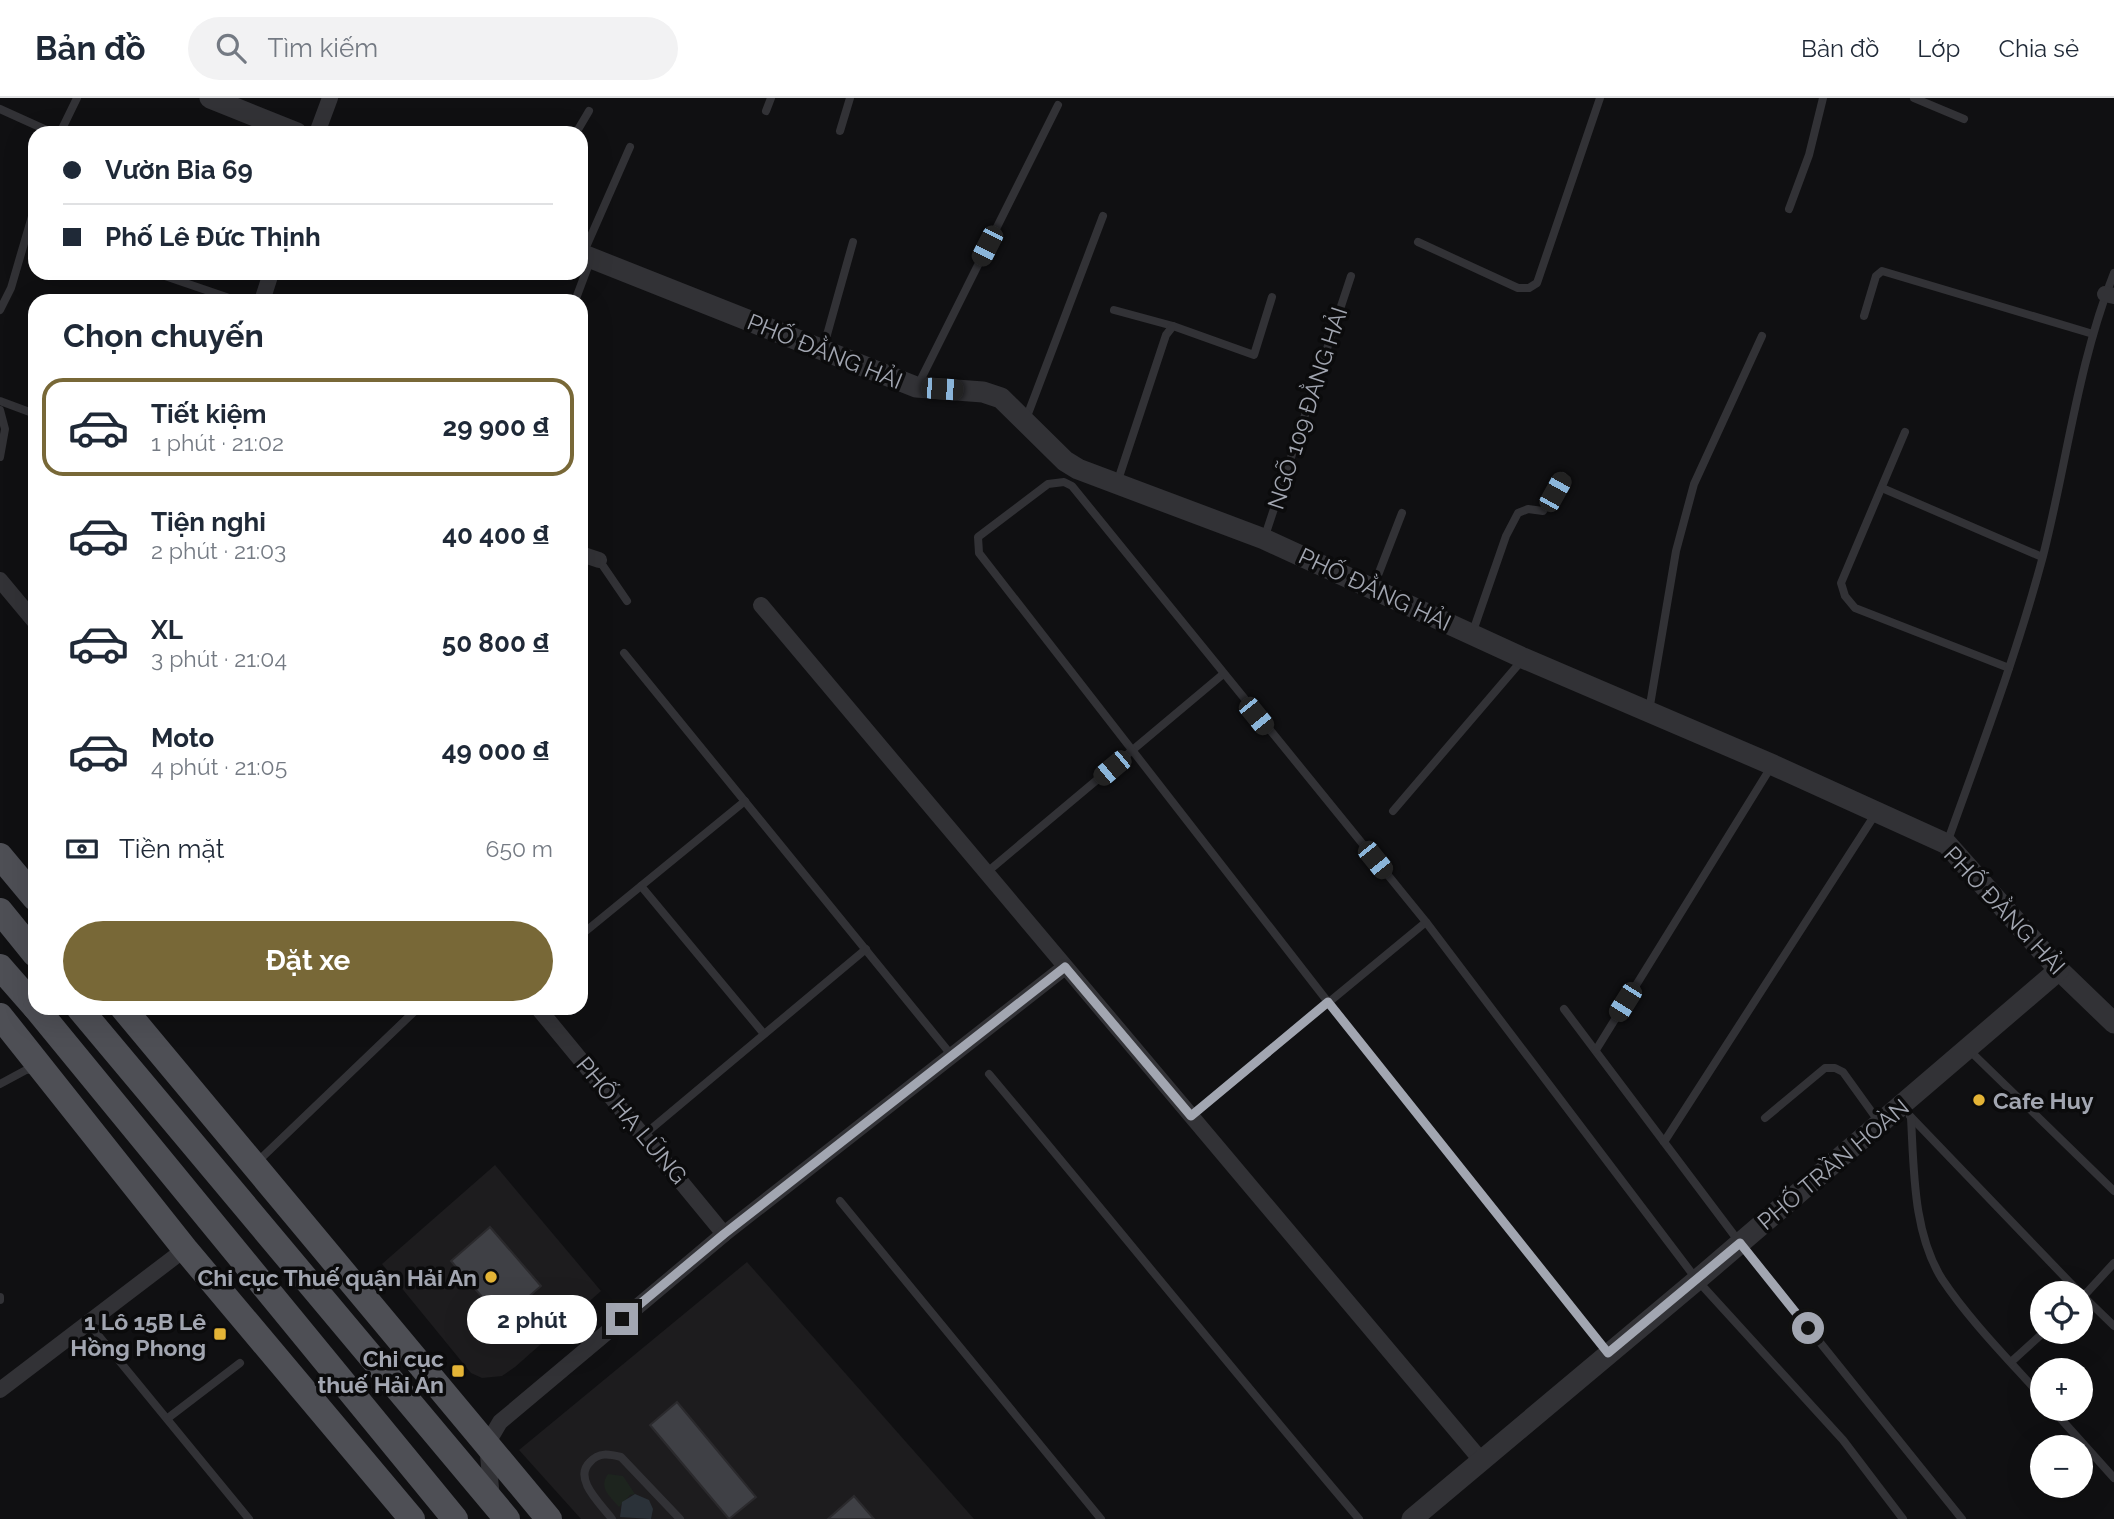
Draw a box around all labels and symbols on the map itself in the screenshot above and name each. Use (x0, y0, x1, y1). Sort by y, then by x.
car (969, 223, 1006, 269)
street label: NGÕ 109 ĐẰNG HẢI (1261, 303, 1352, 513)
street label: PHỐ ĐẰNG HẢI (744, 307, 907, 394)
car (921, 377, 964, 401)
car (1536, 469, 1575, 515)
street label: PHỐ ĐẰNG HẢI (1295, 541, 1456, 636)
car (1235, 693, 1278, 739)
car (1090, 746, 1135, 790)
car (1354, 837, 1397, 883)
street label: PHỐ ĐẰNG HẢI (1939, 840, 2072, 979)
car (1605, 979, 1646, 1025)
street label: PHỐ HẠ LŨNG (571, 1051, 693, 1189)
place label: Cafe Huy (1993, 1087, 2094, 1114)
marker: Cafe Huy (1971, 1092, 1987, 1108)
street label: PHỐ TRẦN HOÀN (1752, 1093, 1914, 1235)
place label: Chi cục Thuế quận Hải An (198, 1264, 477, 1291)
marker: Chi cục Thuế quận Hải An (483, 1269, 499, 1285)
callout: 2 phút (468, 1294, 598, 1344)
route end (606, 1303, 638, 1335)
place label: 1 Lô 15B Lê Hồng Phong (70, 1308, 206, 1361)
route start (1792, 1312, 1824, 1344)
marker: 1 Lô 15B Lê Hồng Phong (212, 1326, 228, 1342)
place label: Chi cục thuế Hải An (317, 1345, 444, 1398)
marker: Chi cục thuế Hải An (450, 1363, 466, 1379)

